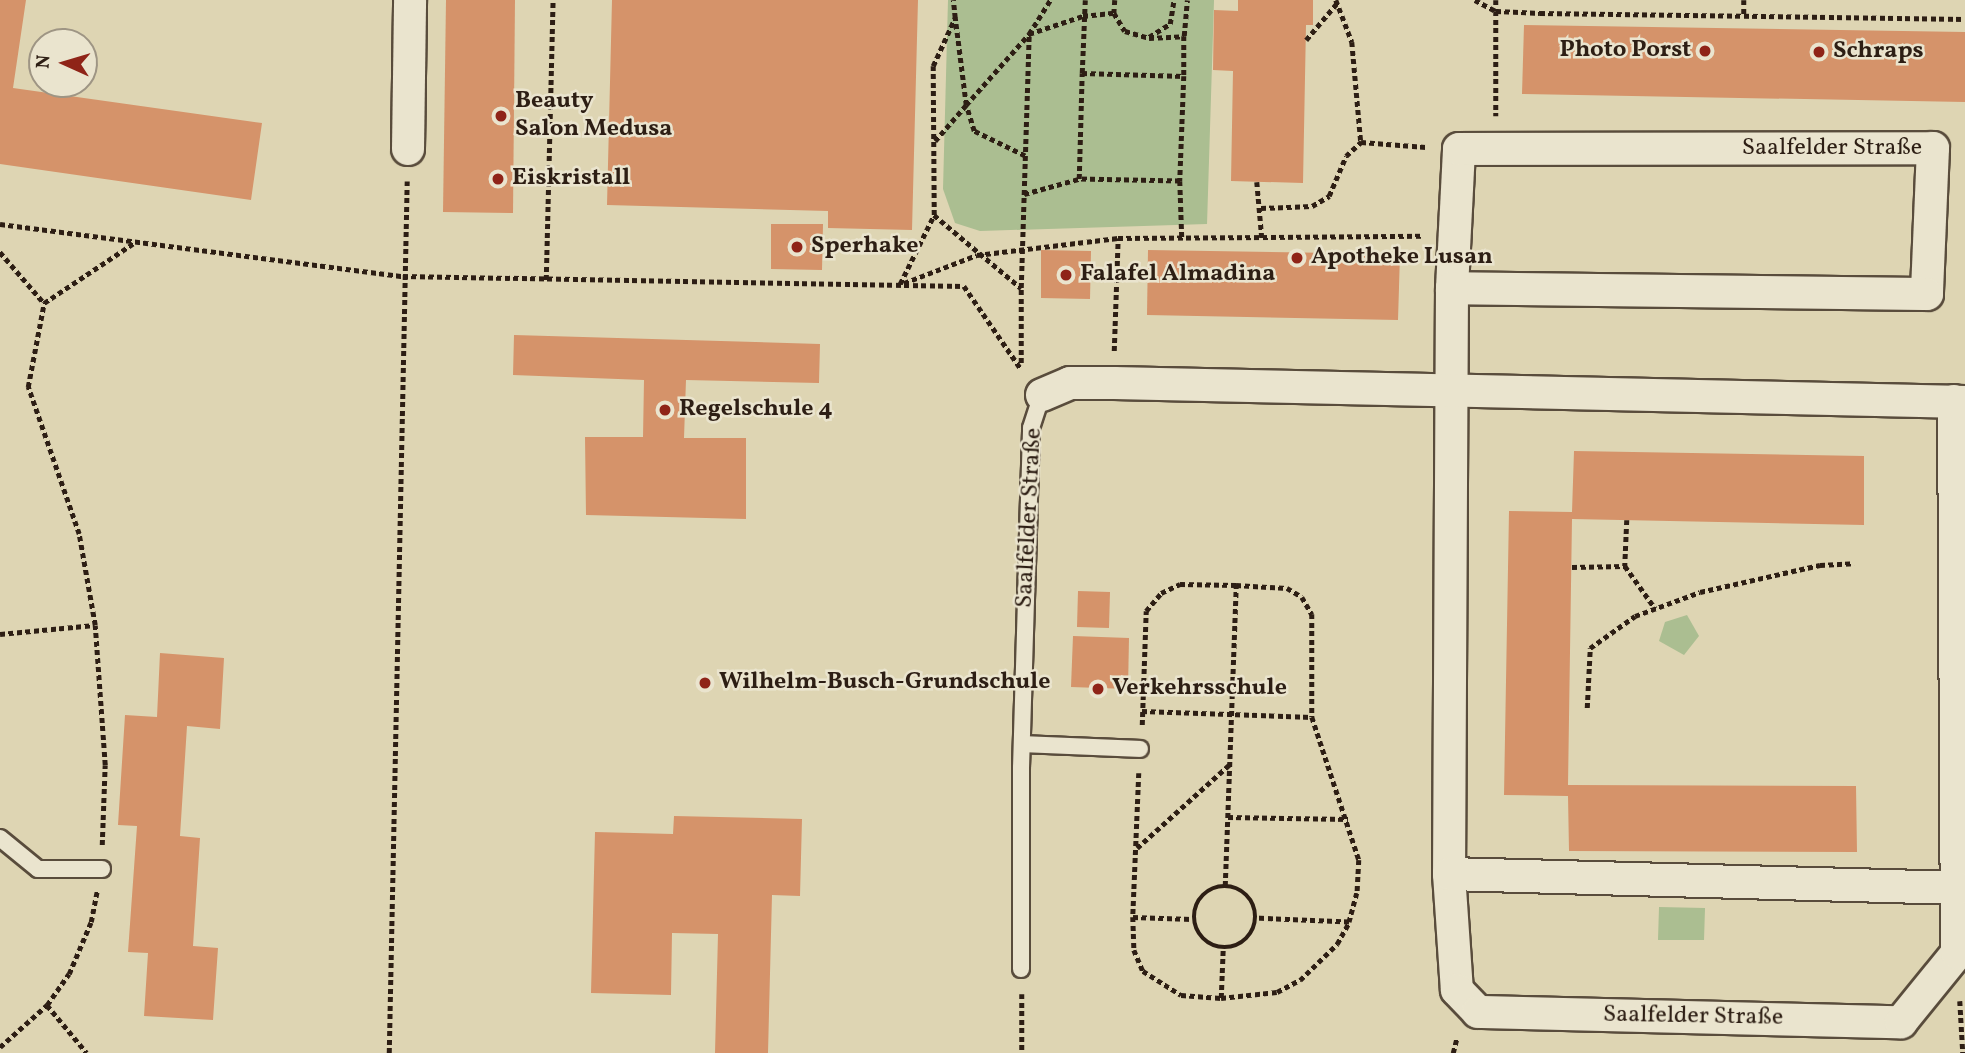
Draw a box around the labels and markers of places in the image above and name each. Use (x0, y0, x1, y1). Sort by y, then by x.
place label: Photo Porst (1560, 37, 1691, 65)
place label: Schraps (1833, 38, 1924, 66)
marker: Photo Porst (1697, 43, 1713, 59)
marker: Schraps (1811, 44, 1827, 60)
place label: Beauty Salon Medusa (515, 88, 672, 144)
marker: Beauty Salon Medusa (493, 108, 509, 124)
place label: Eiskristall (512, 165, 630, 193)
marker: Eiskristall (490, 171, 506, 187)
place label: Sperhake (811, 233, 918, 261)
marker: Sperhake (789, 239, 805, 255)
place label: Apotheke Lusan (1311, 244, 1493, 272)
marker: Apotheke Lusan (1289, 250, 1305, 266)
place label: Falafel Almadina (1080, 261, 1275, 289)
marker: Falafel Almadina (1058, 267, 1074, 283)
place label: Regelschule 4 (679, 396, 833, 424)
marker: Regelschule 4 (657, 402, 673, 418)
place label: Wilhelm-Busch-Grundschule (719, 669, 1051, 697)
marker: Wilhelm-Busch-Grundschule (697, 675, 713, 691)
place label: Verkehrsschule (1112, 675, 1287, 703)
marker: Verkehrsschule (1090, 681, 1106, 697)

